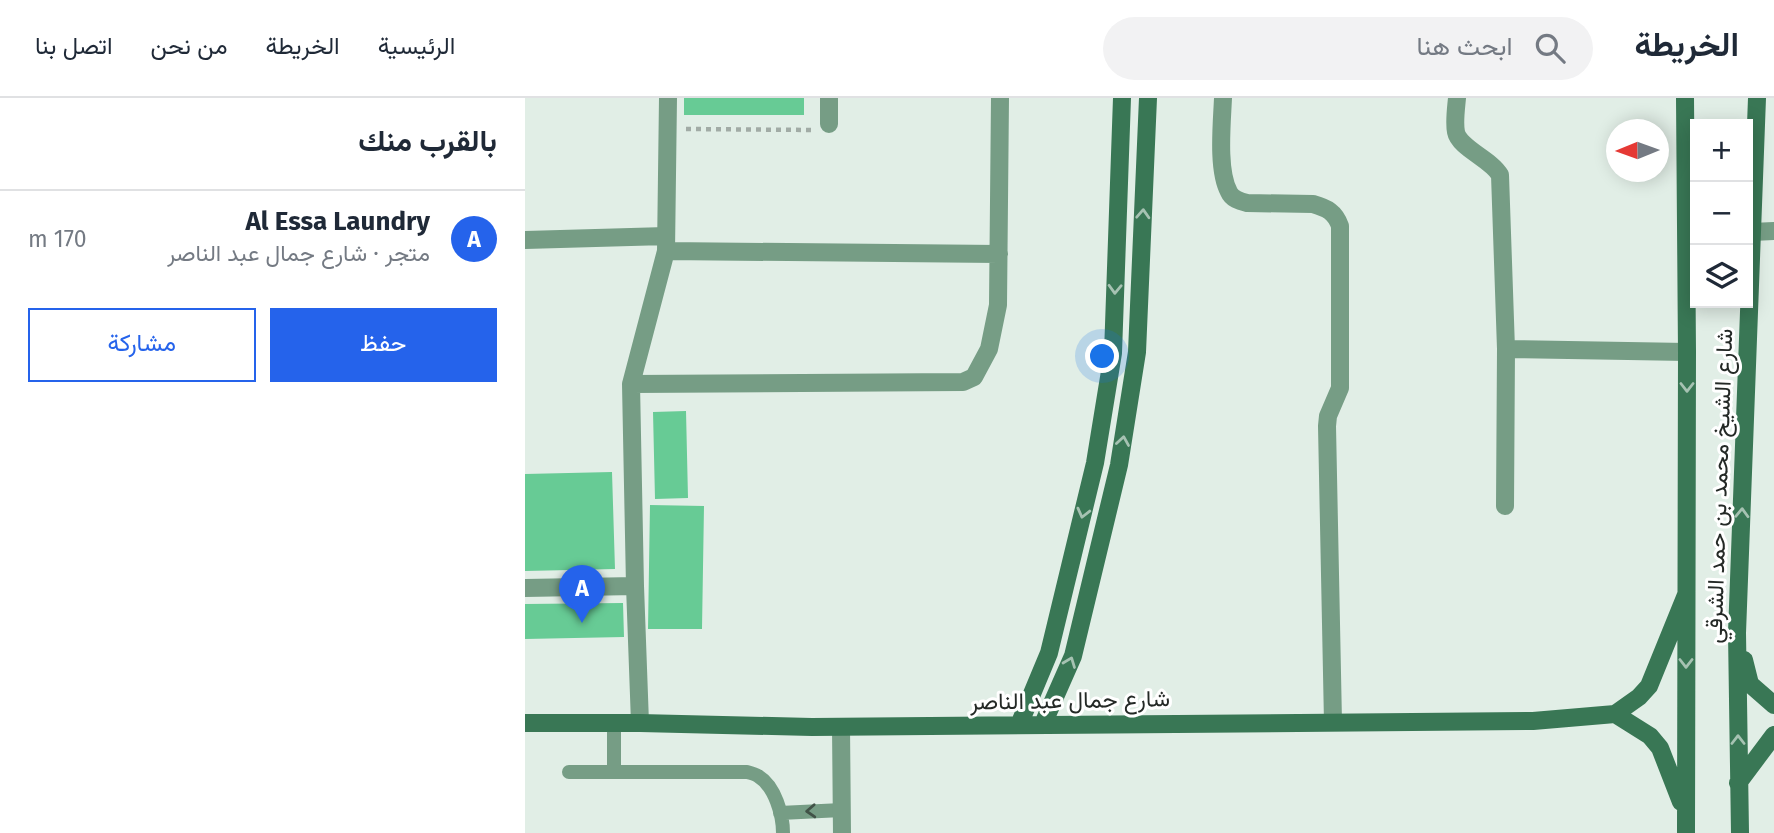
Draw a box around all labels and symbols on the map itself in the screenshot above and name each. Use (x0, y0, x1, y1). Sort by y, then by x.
north arrow (1606, 119, 1669, 182)
one-way arrow (1135, 209, 1150, 220)
one-way arrow (1108, 283, 1123, 294)
street label: شارع الشيخ محمد بن حمد الشرقي (1700, 328, 1743, 644)
your location (1085, 339, 1119, 373)
one-way arrow (1679, 382, 1695, 392)
one-way arrow (1115, 435, 1130, 447)
one-way arrow (1076, 507, 1091, 519)
one-way arrow (1734, 507, 1749, 518)
pin: A (559, 565, 605, 623)
one-way arrow (1061, 656, 1075, 668)
one-way arrow (1678, 658, 1694, 669)
street label: شارع جمال عبد الناصر (969, 684, 1170, 718)
one-way arrow (1730, 735, 1746, 745)
one-way arrow (805, 804, 816, 819)

